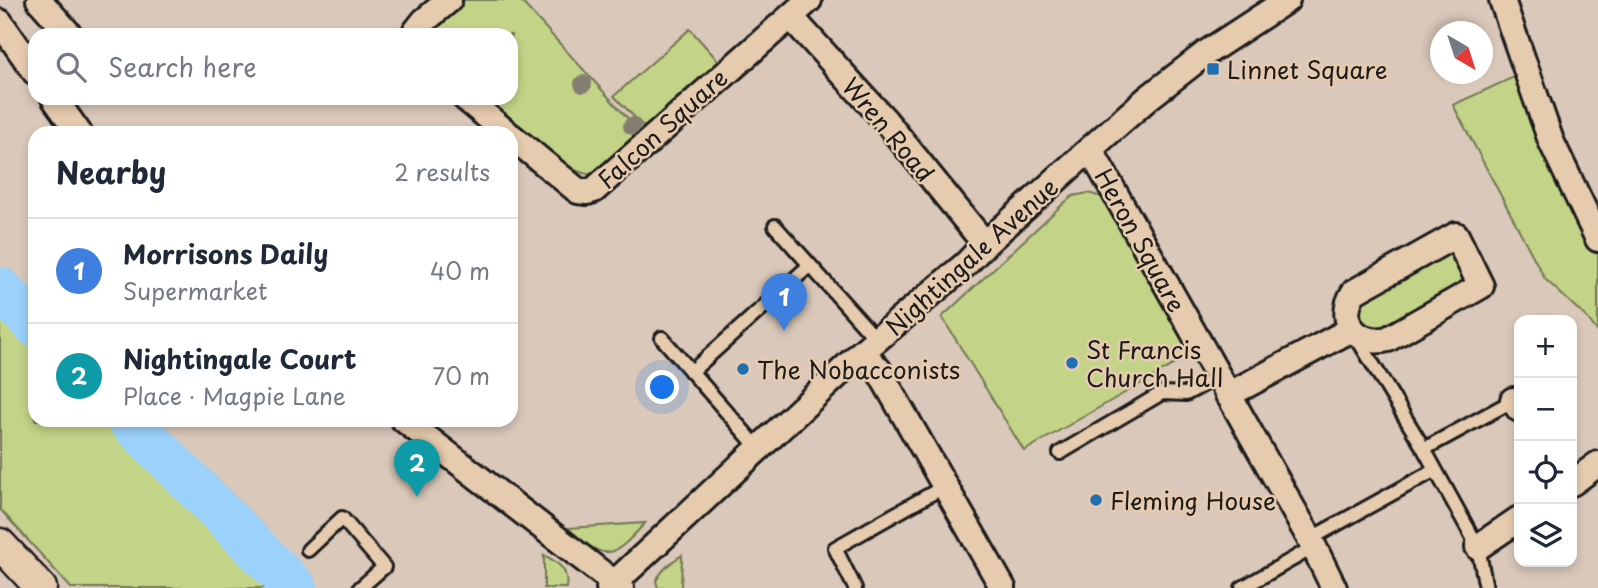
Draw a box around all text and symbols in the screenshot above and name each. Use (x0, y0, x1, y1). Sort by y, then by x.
north arrow (1430, 21, 1493, 84)
search box (28, 28, 518, 105)
text: Search here (108, 47, 257, 86)
icon: search (52, 48, 90, 86)
place label: Linnet Square (1227, 51, 1388, 87)
street label: Falcon Square (589, 60, 735, 196)
marker: Linnet Square (1205, 61, 1221, 77)
street label: Wren Road (834, 69, 944, 189)
text: Nearby (56, 149, 166, 194)
text: 2 results (394, 154, 490, 189)
street label: Heron Square (1087, 162, 1195, 318)
street label: Nightingale Avenue (877, 169, 1065, 343)
text: Morrisons Daily (123, 234, 328, 273)
text: 1 (74, 253, 85, 288)
text: 40 m (430, 253, 490, 288)
text: Supermarket (123, 273, 267, 308)
pin: 1 (761, 273, 807, 331)
map controls (1514, 315, 1577, 567)
button: + (1514, 315, 1577, 378)
place label: St Francis Church Hall (1086, 331, 1223, 395)
text: Nightingale Court (123, 339, 356, 378)
place label: The Nobacconists (757, 351, 960, 387)
marker: St Francis Church Hall (1064, 355, 1080, 371)
text: 2 (71, 358, 87, 393)
text: 70 m (432, 358, 490, 393)
marker: The Nobacconists (735, 361, 751, 377)
your location (645, 370, 679, 404)
text: Place · Magpie Lane (123, 378, 346, 413)
button: − (1514, 378, 1577, 441)
pin: 2 (394, 439, 440, 497)
button: locate (1514, 441, 1577, 504)
place label: Fleming House (1110, 482, 1276, 518)
marker: Fleming House (1088, 492, 1104, 508)
button: layers (1514, 504, 1577, 567)

